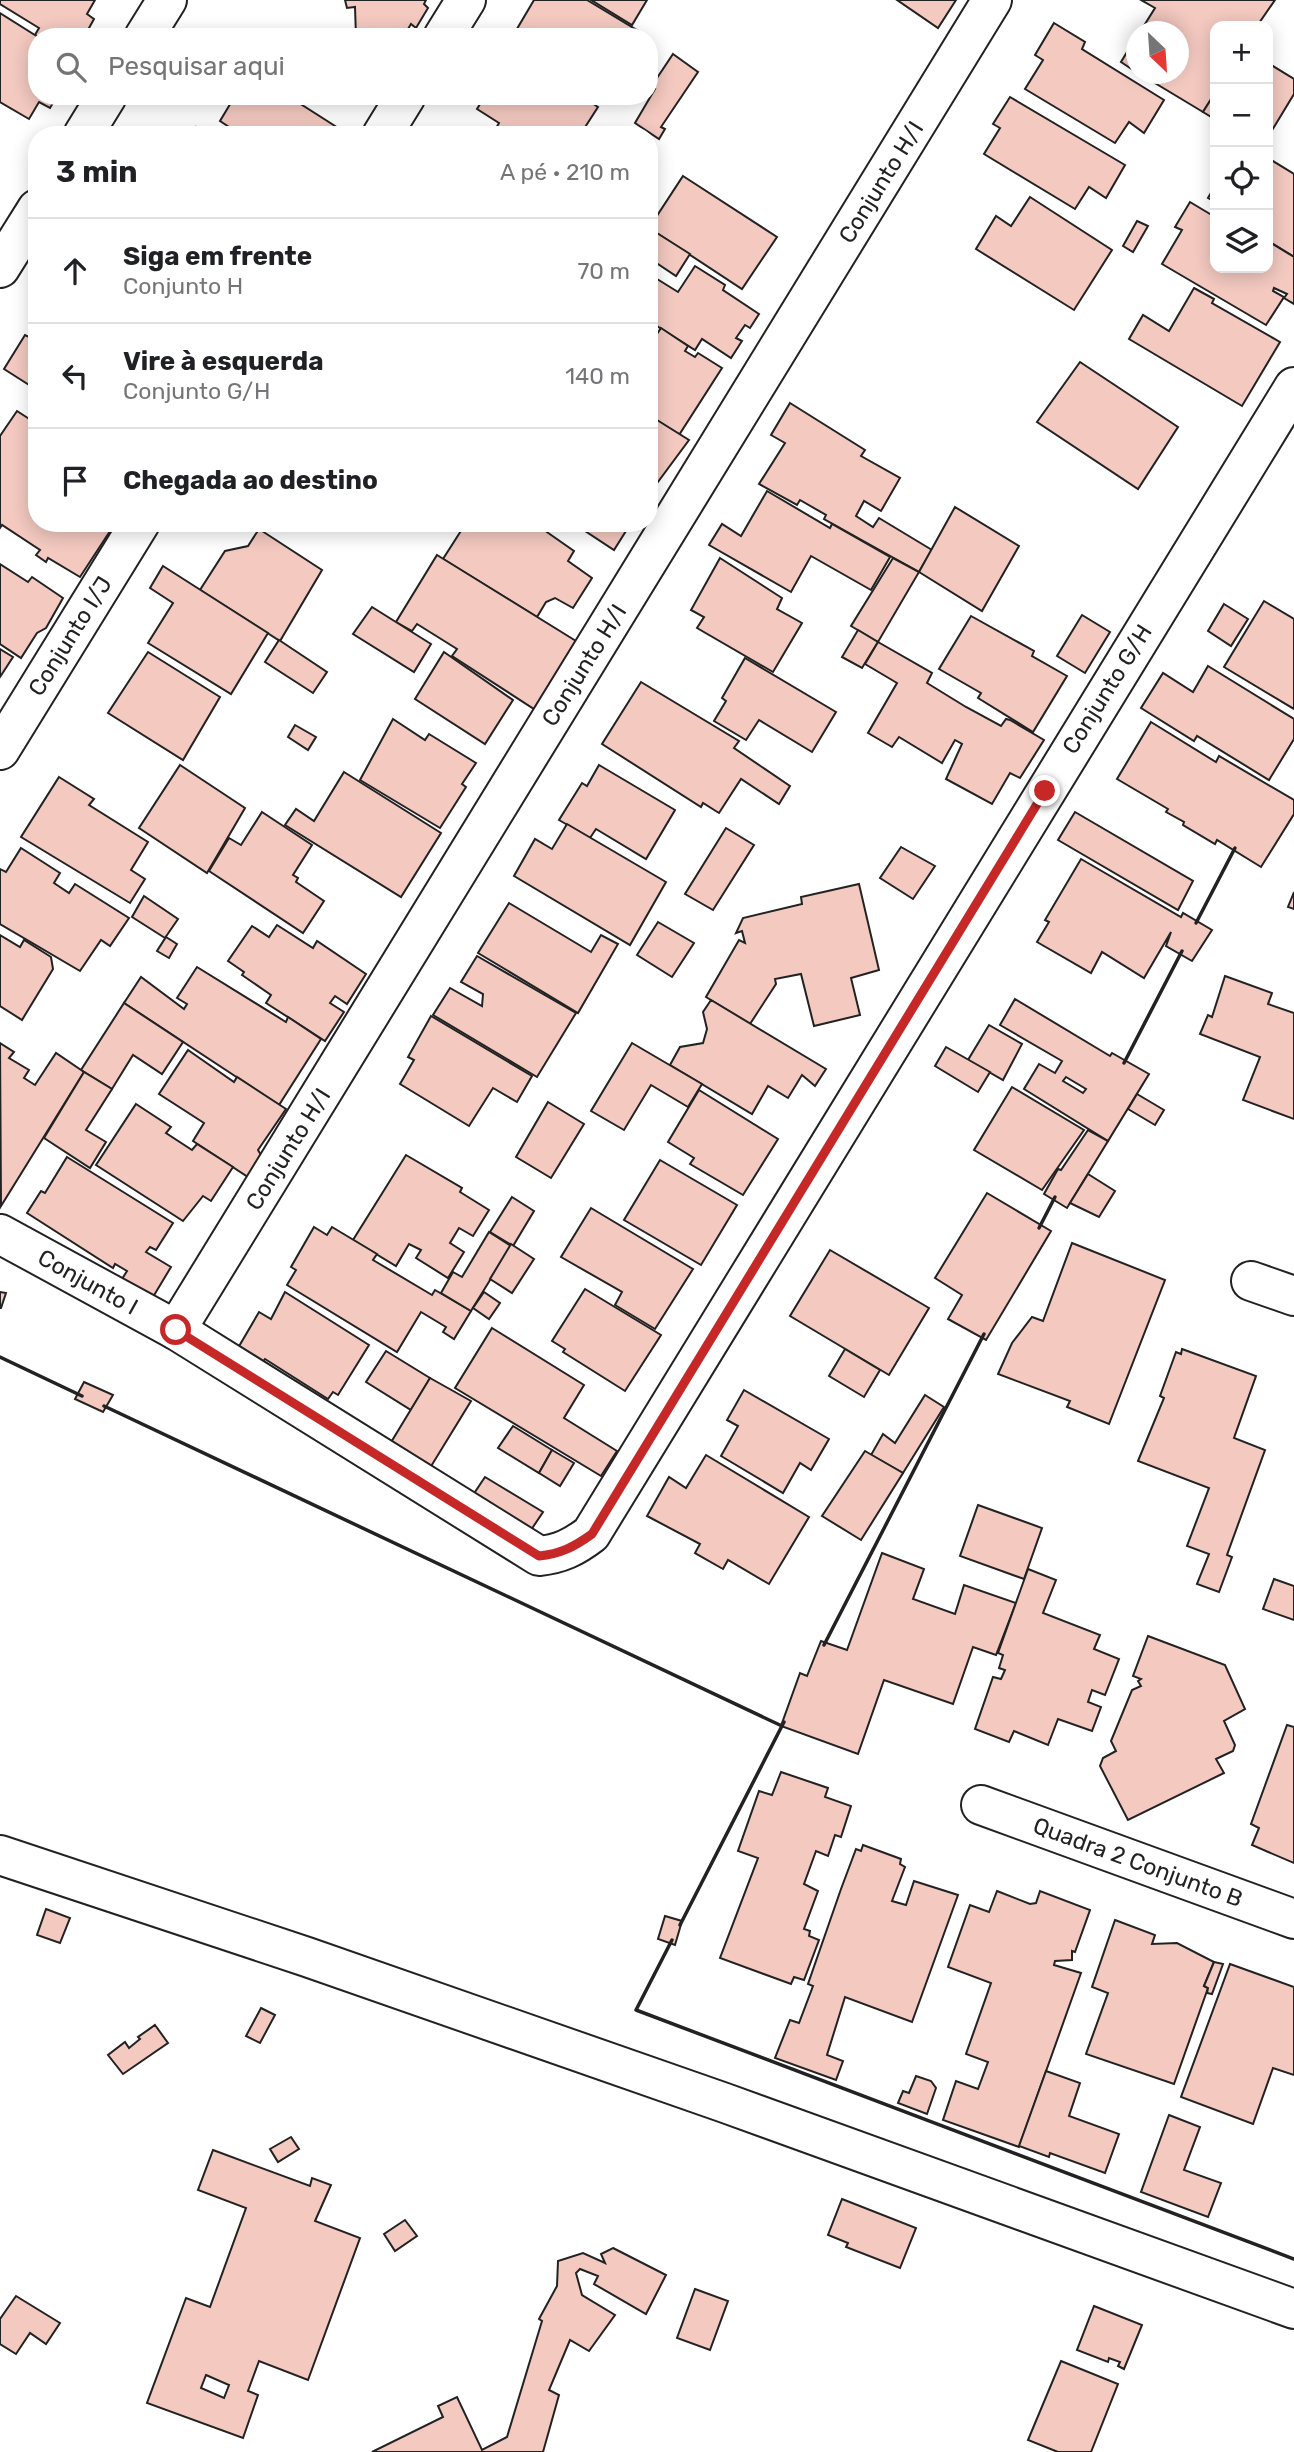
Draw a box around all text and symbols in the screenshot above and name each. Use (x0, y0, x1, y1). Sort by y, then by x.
north arrow (1126, 21, 1189, 84)
map controls (1210, 21, 1273, 273)
button: + (1210, 21, 1273, 84)
search box (28, 28, 658, 105)
icon: search (52, 48, 90, 86)
text: Pesquisar aqui (108, 51, 285, 82)
button: − (1210, 84, 1273, 147)
street label: Conjunto H/I (832, 116, 930, 248)
button: locate (1210, 147, 1273, 210)
text: 3 min (56, 154, 138, 190)
text: A pé · 210 m (500, 158, 630, 186)
button: layers (1210, 210, 1273, 273)
text: Siga em frente (123, 241, 312, 272)
icon: ahead (56, 252, 94, 290)
text: 70 m (578, 257, 630, 285)
text: Conjunto H (123, 272, 243, 300)
text: Vire à esquerda (123, 346, 324, 377)
icon: left (56, 357, 94, 395)
text: 140 m (565, 362, 630, 390)
text: Conjunto G/H (123, 377, 270, 405)
icon: arrive (56, 462, 94, 500)
text: Chegada ao destino (123, 465, 378, 496)
street label: Conjunto I/J (22, 571, 118, 701)
street label: Conjunto H/I (535, 599, 633, 731)
street label: Conjunto G/H (1056, 619, 1158, 759)
route end (1029, 775, 1060, 806)
street label: Conjunto H/I (239, 1083, 337, 1215)
street label: Conjunto I (33, 1243, 143, 1321)
route start (160, 1314, 191, 1345)
street label: Quadra 2 Conjunto B (1029, 1811, 1247, 1913)

